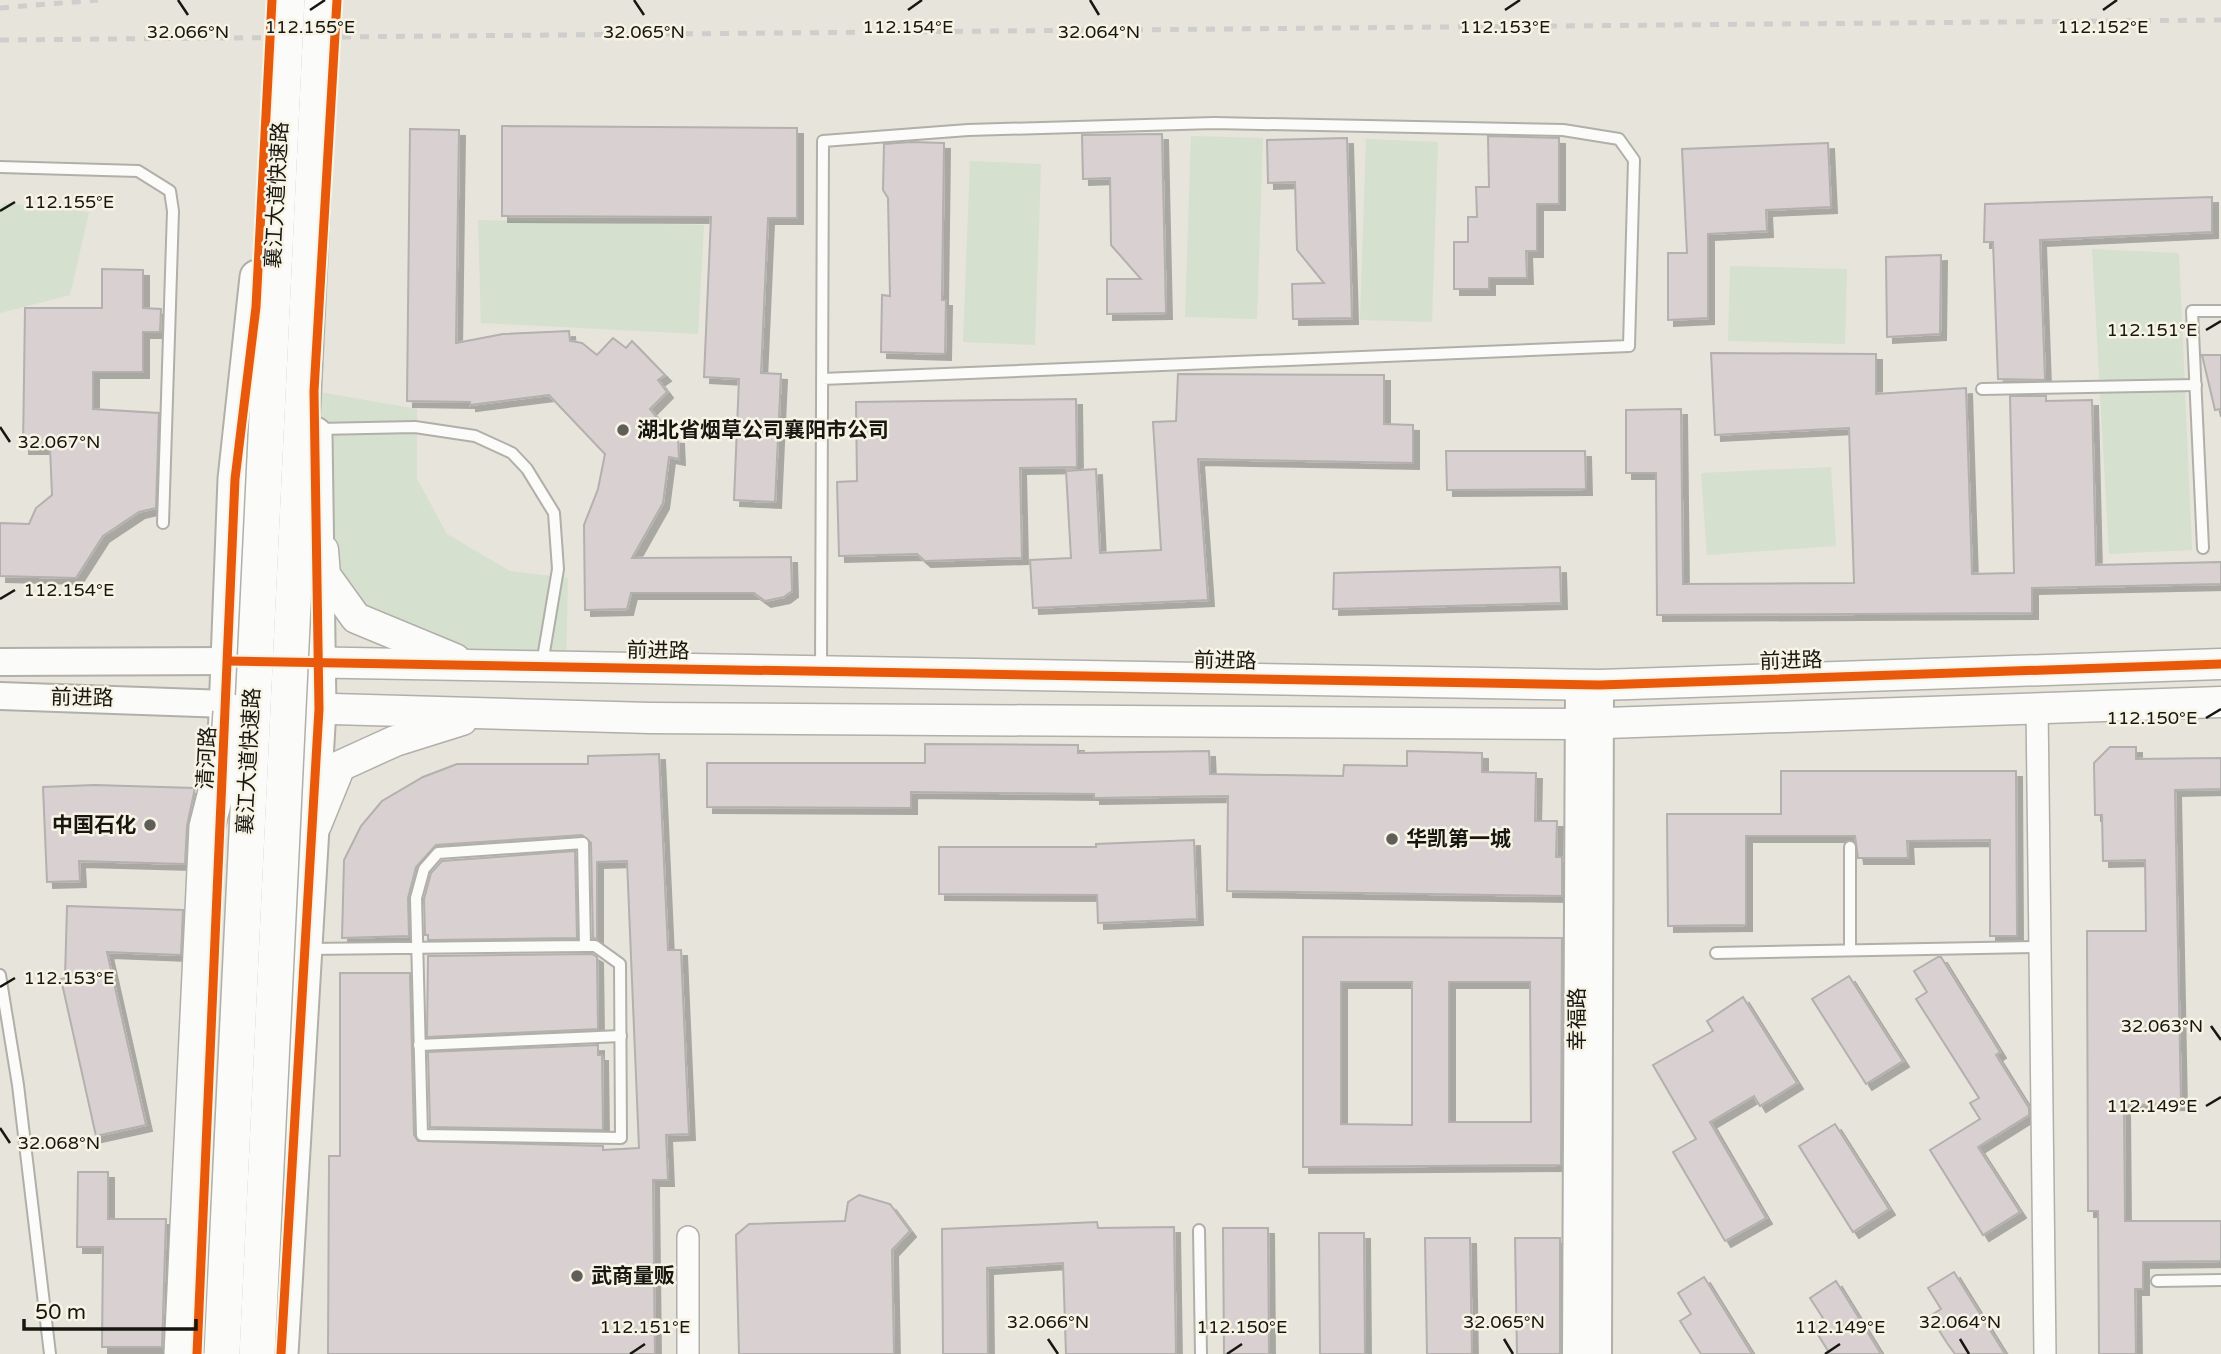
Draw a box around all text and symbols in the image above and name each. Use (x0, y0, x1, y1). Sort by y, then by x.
text: 112.155°E (265, 16, 355, 38)
text: 112.154°E (863, 16, 953, 38)
text: 112.153°E (1460, 16, 1550, 38)
text: 112.152°E (2058, 16, 2148, 38)
text: 32.066°N (147, 21, 229, 43)
text: 32.065°N (603, 21, 685, 43)
text: 32.064°N (1058, 21, 1140, 43)
street label: 襄江大道快速路 (261, 121, 293, 269)
text: 112.155°E (24, 191, 114, 213)
text: 112.151°E (2107, 319, 2197, 341)
place label: 湖北省烟草公司襄阳市公司 (637, 418, 889, 443)
marker: 湖北省烟草公司襄阳市公司 (615, 422, 631, 438)
text: 32.067°N (18, 431, 100, 453)
text: 112.154°E (24, 579, 114, 601)
street label: 前进路 (626, 638, 690, 664)
street label: 前进路 (1759, 647, 1823, 675)
street label: 前进路 (1193, 648, 1257, 674)
street label: 前进路 (50, 685, 114, 711)
street label: 襄江大道快速路 (233, 687, 265, 835)
text: 112.150°E (2107, 707, 2197, 729)
street label: 清河路 (193, 726, 221, 790)
place label: 中国石化 (52, 813, 136, 838)
marker: 中国石化 (142, 817, 158, 833)
place label: 华凯第一城 (1406, 827, 1511, 852)
marker: 华凯第一城 (1384, 831, 1400, 847)
text: 112.153°E (24, 967, 114, 989)
street label: 幸福路 (1565, 988, 1590, 1051)
text: 32.063°N (2121, 1015, 2203, 1037)
text: 112.149°E (2107, 1095, 2197, 1117)
text: 32.068°N (18, 1132, 100, 1154)
place label: 武商量贩 (591, 1264, 675, 1289)
marker: 武商量贩 (569, 1268, 585, 1284)
scale bar (24, 1288, 196, 1332)
text: 50 m (35, 1300, 86, 1325)
text: 32.066°N (1007, 1311, 1089, 1333)
text: 32.065°N (1463, 1311, 1545, 1333)
text: 32.064°N (1919, 1311, 2001, 1333)
text: 112.151°E (600, 1316, 690, 1338)
text: 112.150°E (1197, 1316, 1287, 1338)
text: 112.149°E (1795, 1316, 1885, 1338)

